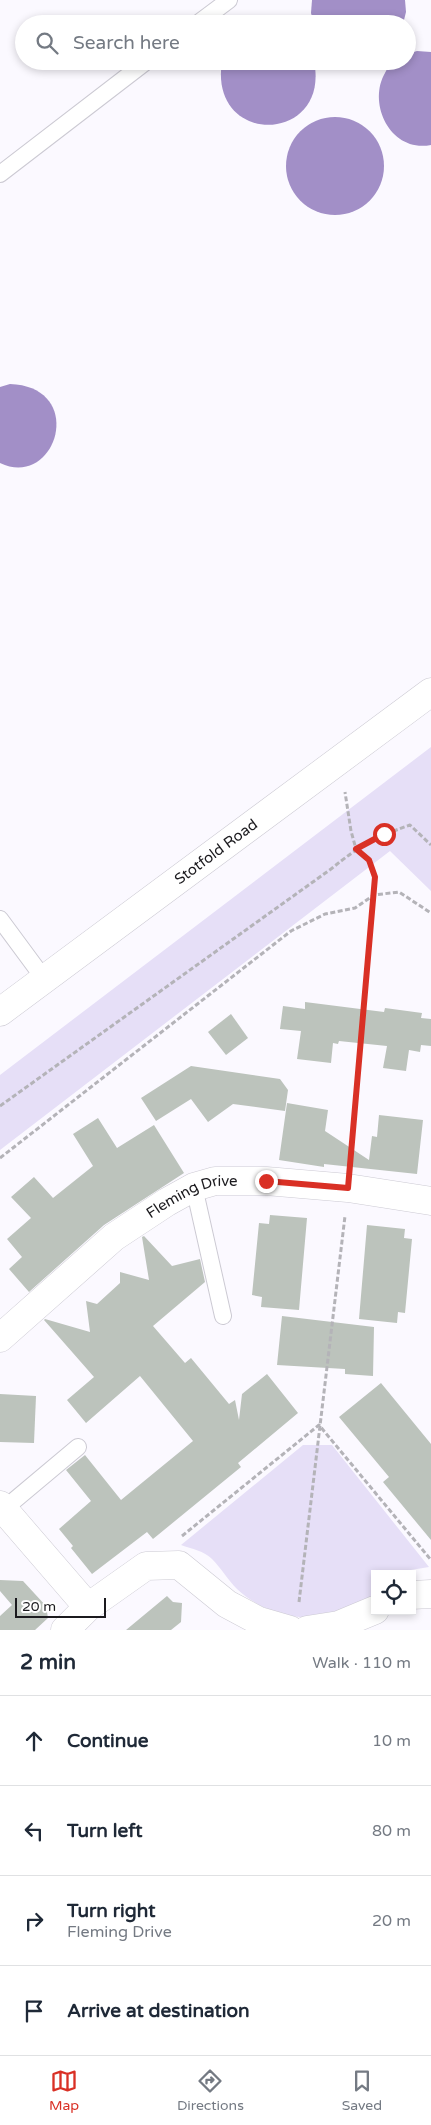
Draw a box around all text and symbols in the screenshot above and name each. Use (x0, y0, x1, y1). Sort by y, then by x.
search box (15, 15, 416, 70)
icon: search (33, 29, 61, 57)
text: Search here (73, 32, 180, 54)
street label: Stotfold Road (171, 815, 261, 888)
route start (373, 823, 396, 846)
route end (255, 1170, 278, 1193)
street label: Fleming Drive (143, 1172, 238, 1222)
map controls (371, 1570, 416, 1615)
button: locate (371, 1570, 416, 1615)
scale bar (15, 1595, 106, 1618)
text: 20 m (22, 1598, 56, 1615)
text: 2 min (20, 1650, 76, 1675)
text: Walk · 110 m (312, 1653, 411, 1673)
icon: ahead (20, 1727, 48, 1755)
text: Continue (67, 1730, 149, 1752)
text: 10 m (372, 1731, 411, 1751)
icon: left (20, 1817, 48, 1845)
text: Turn left (67, 1820, 143, 1842)
text: 80 m (372, 1821, 411, 1841)
text: Turn right (67, 1900, 155, 1922)
icon: right (20, 1907, 48, 1935)
text: 20 m (372, 1911, 411, 1931)
text: Fleming Drive (67, 1922, 172, 1942)
icon: arrive (20, 1997, 48, 2025)
text: Arrive at destination (67, 2000, 250, 2022)
tab: Map (49, 2067, 79, 2114)
tab: Directions (177, 2067, 244, 2114)
tab: Saved (342, 2067, 382, 2114)

